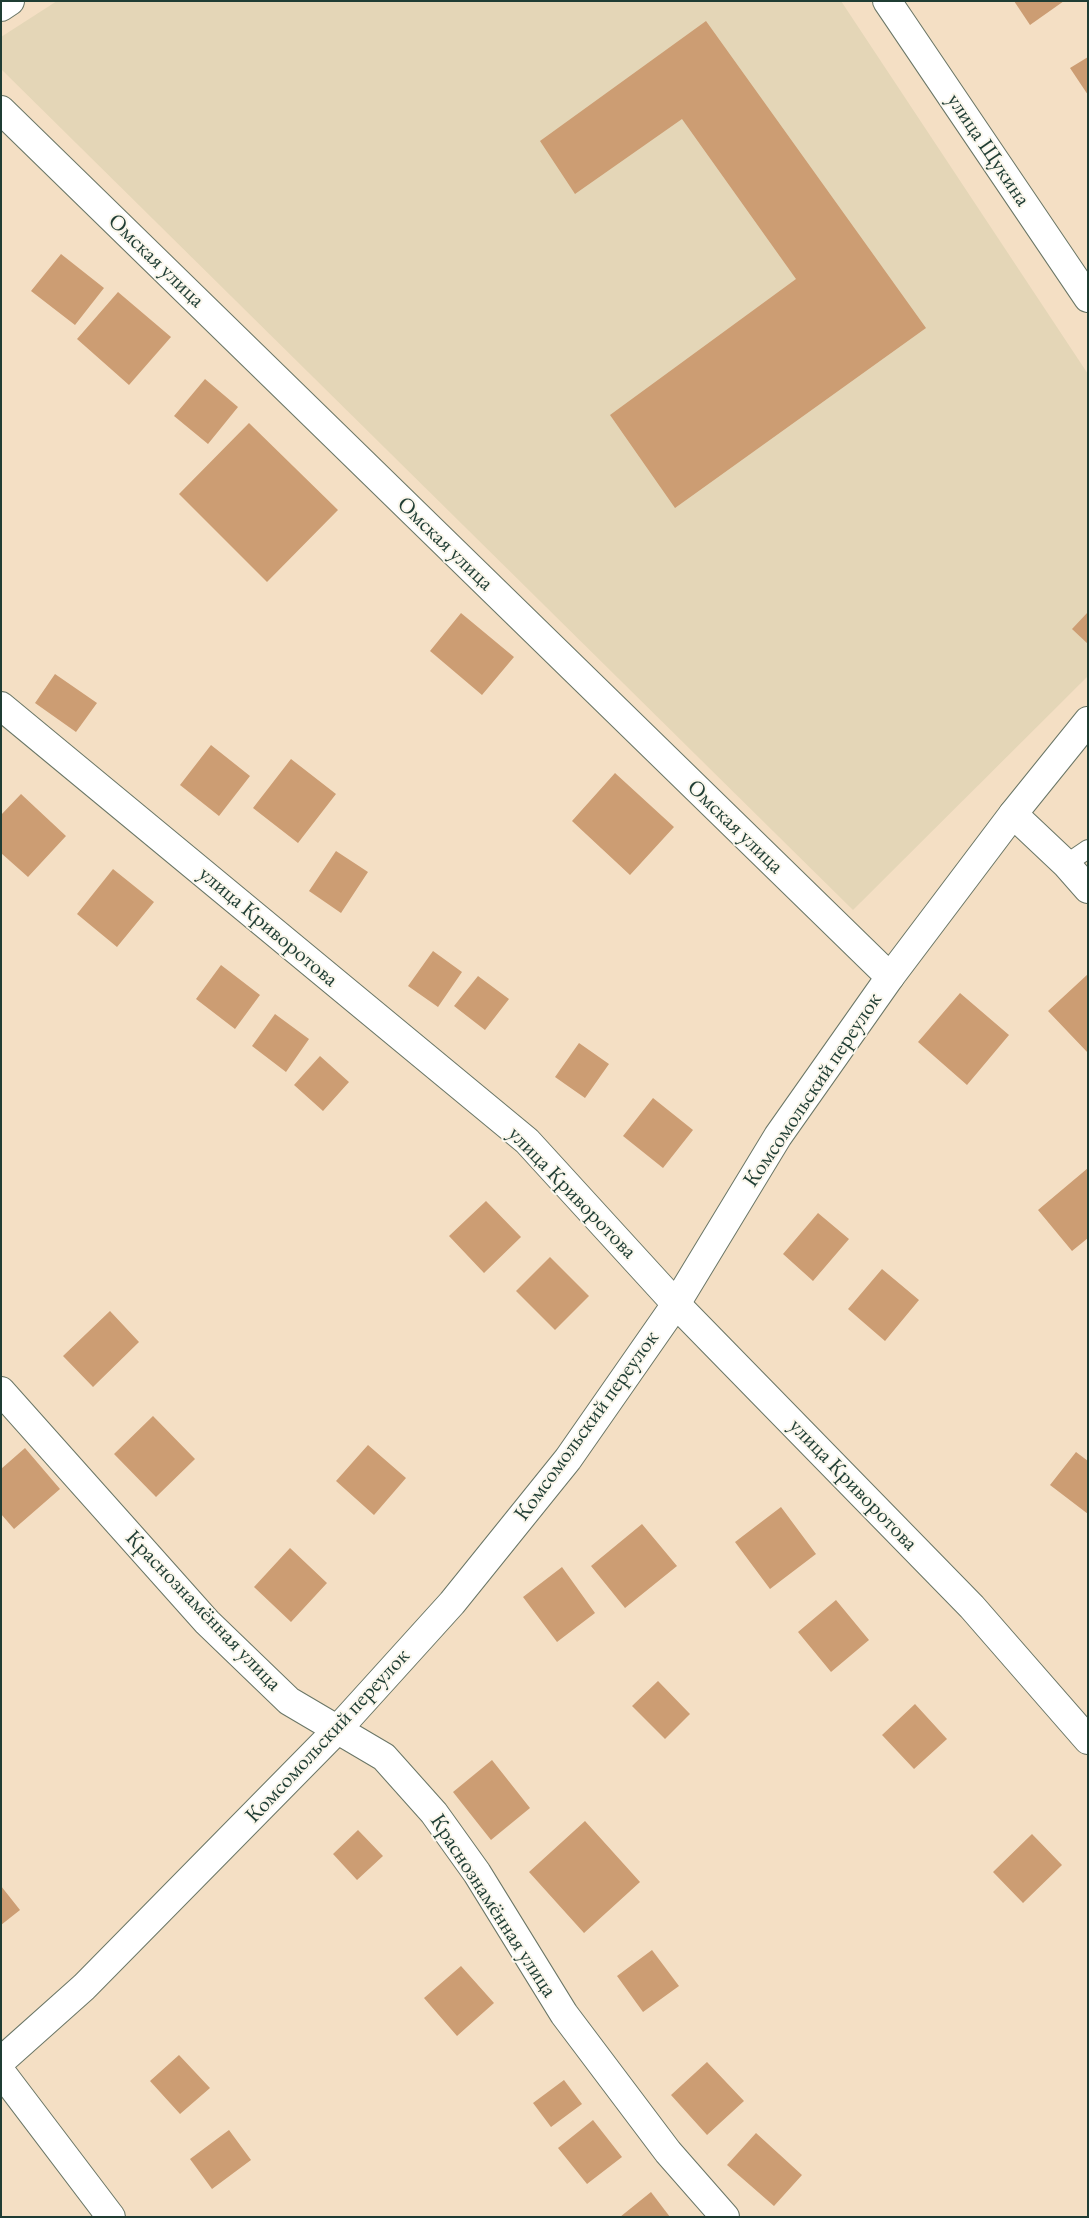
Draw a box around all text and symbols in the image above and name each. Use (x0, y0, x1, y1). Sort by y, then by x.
street label: улица Щукина (941, 89, 1035, 211)
street label: Омская улица (102, 209, 210, 313)
street label: Омская улица (391, 492, 499, 596)
street label: Омская улица (681, 775, 789, 879)
street label: улица Криворотова (193, 861, 343, 993)
street label: Комсомольский переулок (738, 988, 888, 1192)
street label: улица Криворотова (502, 1121, 642, 1265)
street label: Комсомольский переулок (509, 1326, 665, 1526)
street label: улица Криворотова (783, 1413, 923, 1557)
street label: Краснознамённая улица (119, 1525, 287, 1697)
street label: Комсомольский переулок (240, 1643, 416, 1829)
street label: Краснознамённая улица (424, 1809, 562, 2003)

